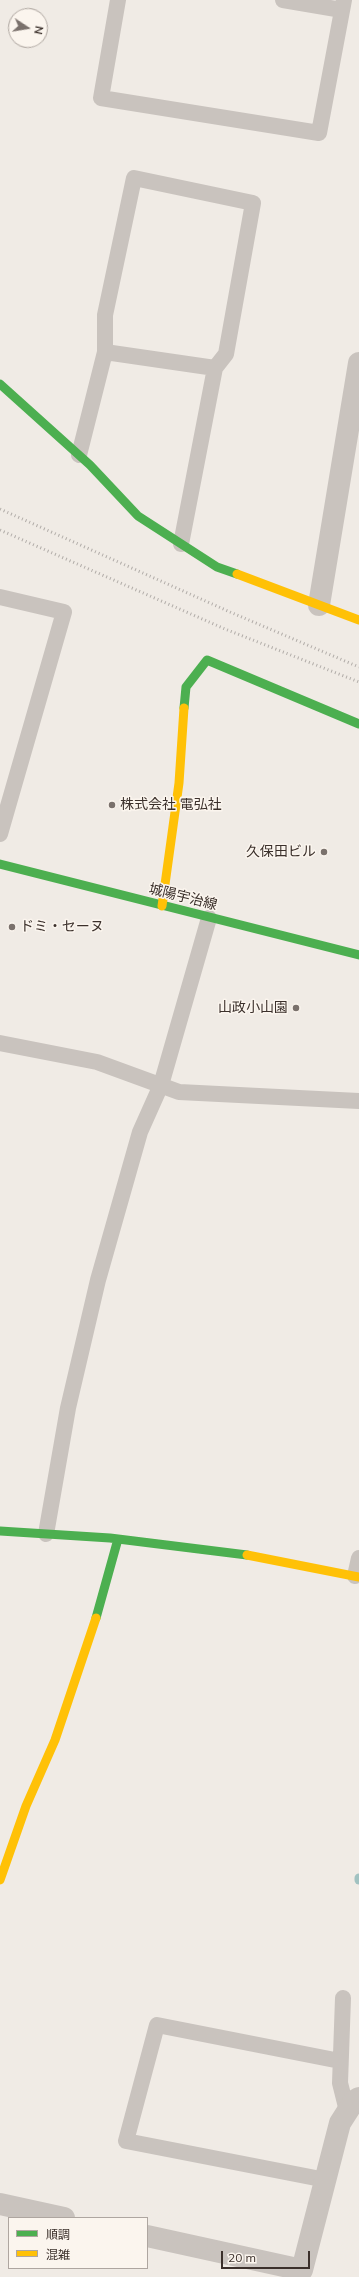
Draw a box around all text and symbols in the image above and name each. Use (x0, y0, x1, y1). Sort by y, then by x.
north arrow (8, 8, 48, 48)
text: N (31, 25, 46, 36)
place label: 株式会社 電弘社 (120, 797, 222, 813)
marker: 株式会社 電弘社 (107, 800, 117, 810)
place label: 久保田ビル (246, 844, 316, 860)
marker: 久保田ビル (319, 847, 329, 857)
street label: 城陽宇治線 (147, 880, 219, 914)
place label: ドミ・セーヌ (20, 919, 104, 935)
marker: ドミ・セーヌ (7, 922, 17, 932)
place label: 山政小山園 (218, 1000, 288, 1016)
marker: 山政小山園 (291, 1003, 301, 1013)
legend (8, 2217, 148, 2269)
text: 順調 (46, 2227, 70, 2242)
scale bar (223, 2243, 312, 2269)
text: 混雑 (46, 2247, 70, 2262)
text: 20 m (228, 2250, 256, 2265)

